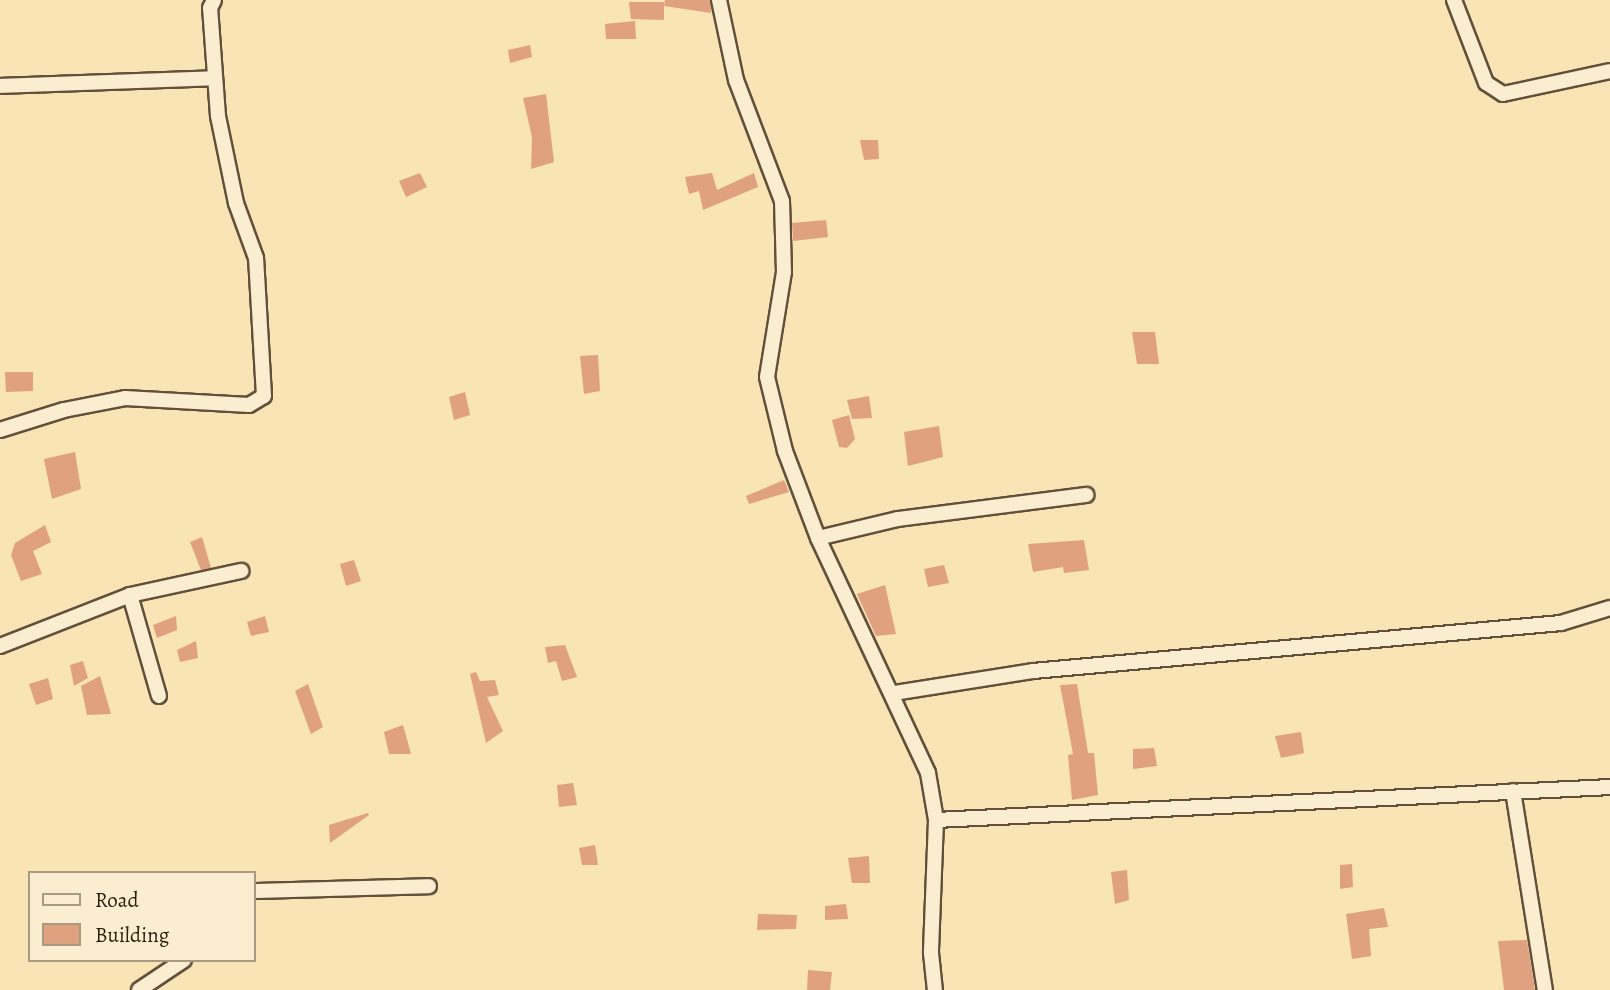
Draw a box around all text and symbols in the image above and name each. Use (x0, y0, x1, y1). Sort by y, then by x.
legend (28, 871, 256, 962)
text: Road (95, 886, 139, 914)
text: Building (95, 921, 169, 949)

